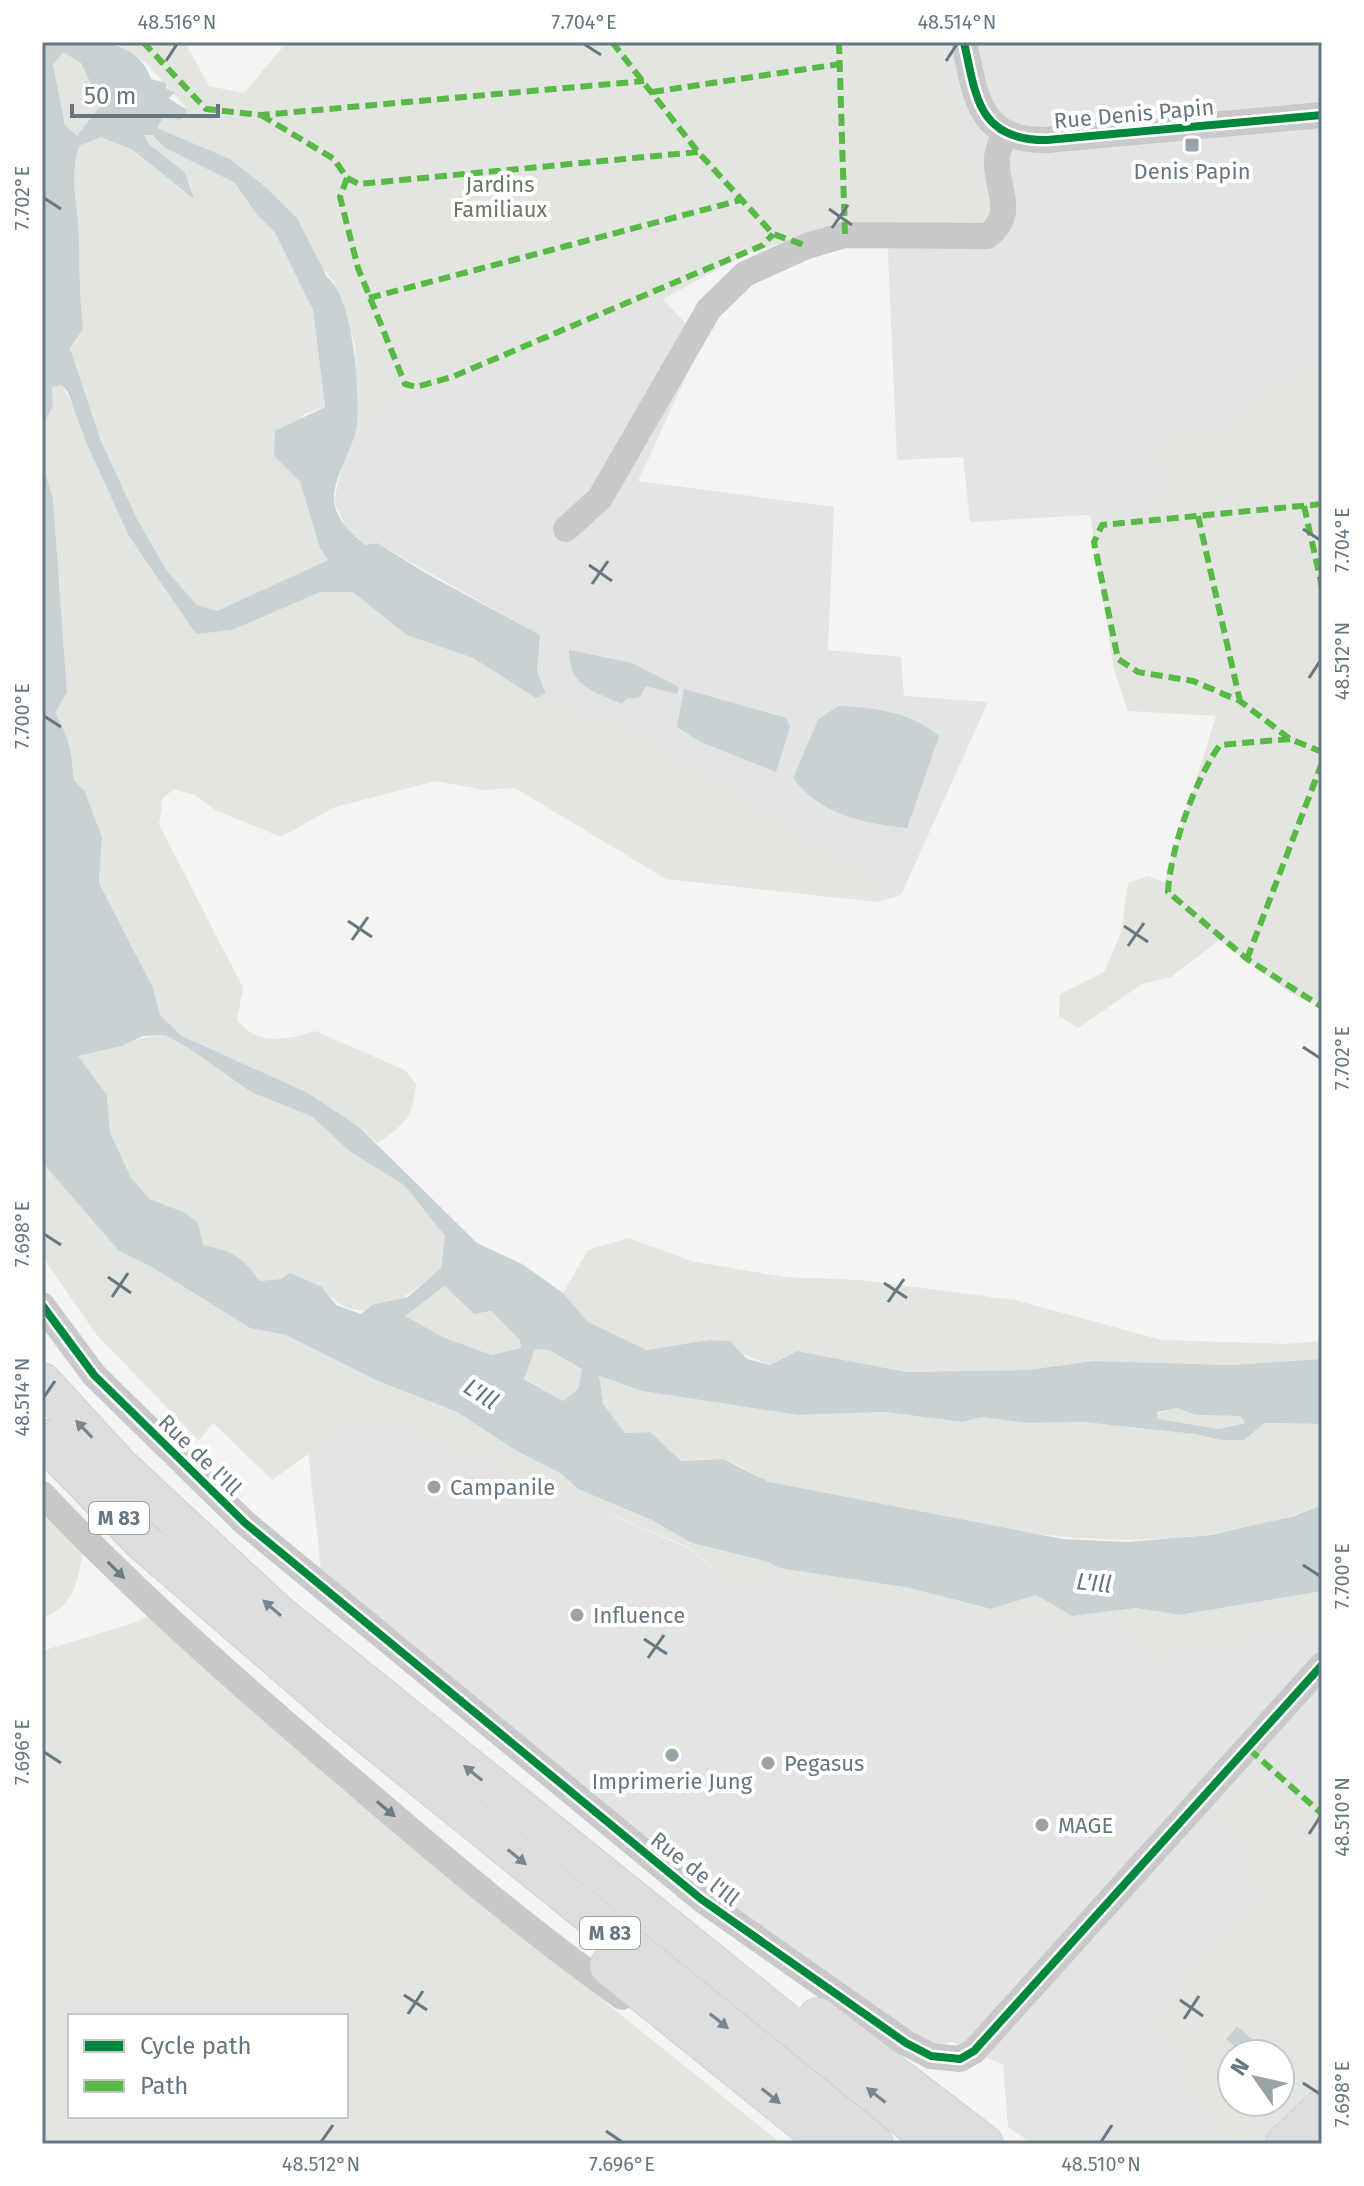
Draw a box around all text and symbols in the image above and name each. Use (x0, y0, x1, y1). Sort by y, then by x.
text: 48.516°N (138, 10, 216, 34)
text: 7.704°E (551, 10, 617, 34)
text: 48.514°N (917, 10, 997, 34)
scale bar (72, 68, 218, 118)
text: 50 m (84, 82, 136, 110)
street label: Rue Denis Papin (1053, 94, 1215, 134)
marker: Denis Papin (1183, 136, 1201, 154)
place label: Denis Papin (1133, 158, 1251, 185)
text: 7.702°E (10, 166, 34, 230)
park label: Jardins Familiaux (453, 171, 548, 223)
text: 7.704°E (1330, 507, 1354, 573)
text: 48.512°N (1330, 622, 1354, 700)
text: 7.700°E (10, 683, 34, 749)
text: 7.702°E (1330, 1026, 1354, 1090)
text: 7.698°E (10, 1201, 34, 1267)
text: 48.514°N (10, 1357, 34, 1437)
water label: L'Ill (459, 1373, 503, 1415)
street label: Rue de l'Ill (153, 1409, 247, 1501)
one-way arrow (75, 1420, 93, 1439)
place label: Campanile (450, 1474, 555, 1501)
marker: Campanile (425, 1478, 443, 1496)
road number: M 83 (89, 1502, 149, 1534)
text: 7.700°E (1330, 1543, 1354, 1609)
one-way arrow (106, 1560, 125, 1579)
water label: L'Ill (1075, 1567, 1113, 1599)
one-way arrow (263, 1600, 283, 1617)
place label: Influence (593, 1602, 685, 1629)
marker: Influence (568, 1606, 586, 1624)
text: 7.696°E (10, 1719, 34, 1785)
marker: Imprimerie Jung (663, 1746, 681, 1764)
place label: Pegasus (784, 1750, 864, 1777)
marker: Pegasus (759, 1754, 777, 1772)
one-way arrow (463, 1765, 483, 1782)
place label: Imprimerie Jung (592, 1768, 753, 1795)
text: 48.510°N (1330, 1777, 1354, 1857)
one-way arrow (377, 1800, 396, 1818)
place label: MAGE (1058, 1812, 1113, 1839)
marker: MAGE (1033, 1816, 1051, 1834)
street label: Rue de l'Ill (645, 1826, 745, 1912)
one-way arrow (507, 1849, 527, 1865)
road number: M 83 (580, 1917, 640, 1949)
one-way arrow (709, 2012, 729, 2029)
legend (68, 2014, 348, 2118)
text: Cycle path (140, 2032, 252, 2060)
north arrow (1216, 2038, 1296, 2118)
text: N (1225, 2053, 1255, 2081)
text: 7.698°E (1330, 2061, 1354, 2127)
text: Path (140, 2072, 188, 2100)
one-way arrow (760, 2087, 780, 2104)
one-way arrow (866, 2088, 886, 2104)
text: 48.512°N (282, 2152, 360, 2176)
text: 7.696°E (589, 2152, 655, 2176)
text: 48.510°N (1061, 2152, 1141, 2176)

